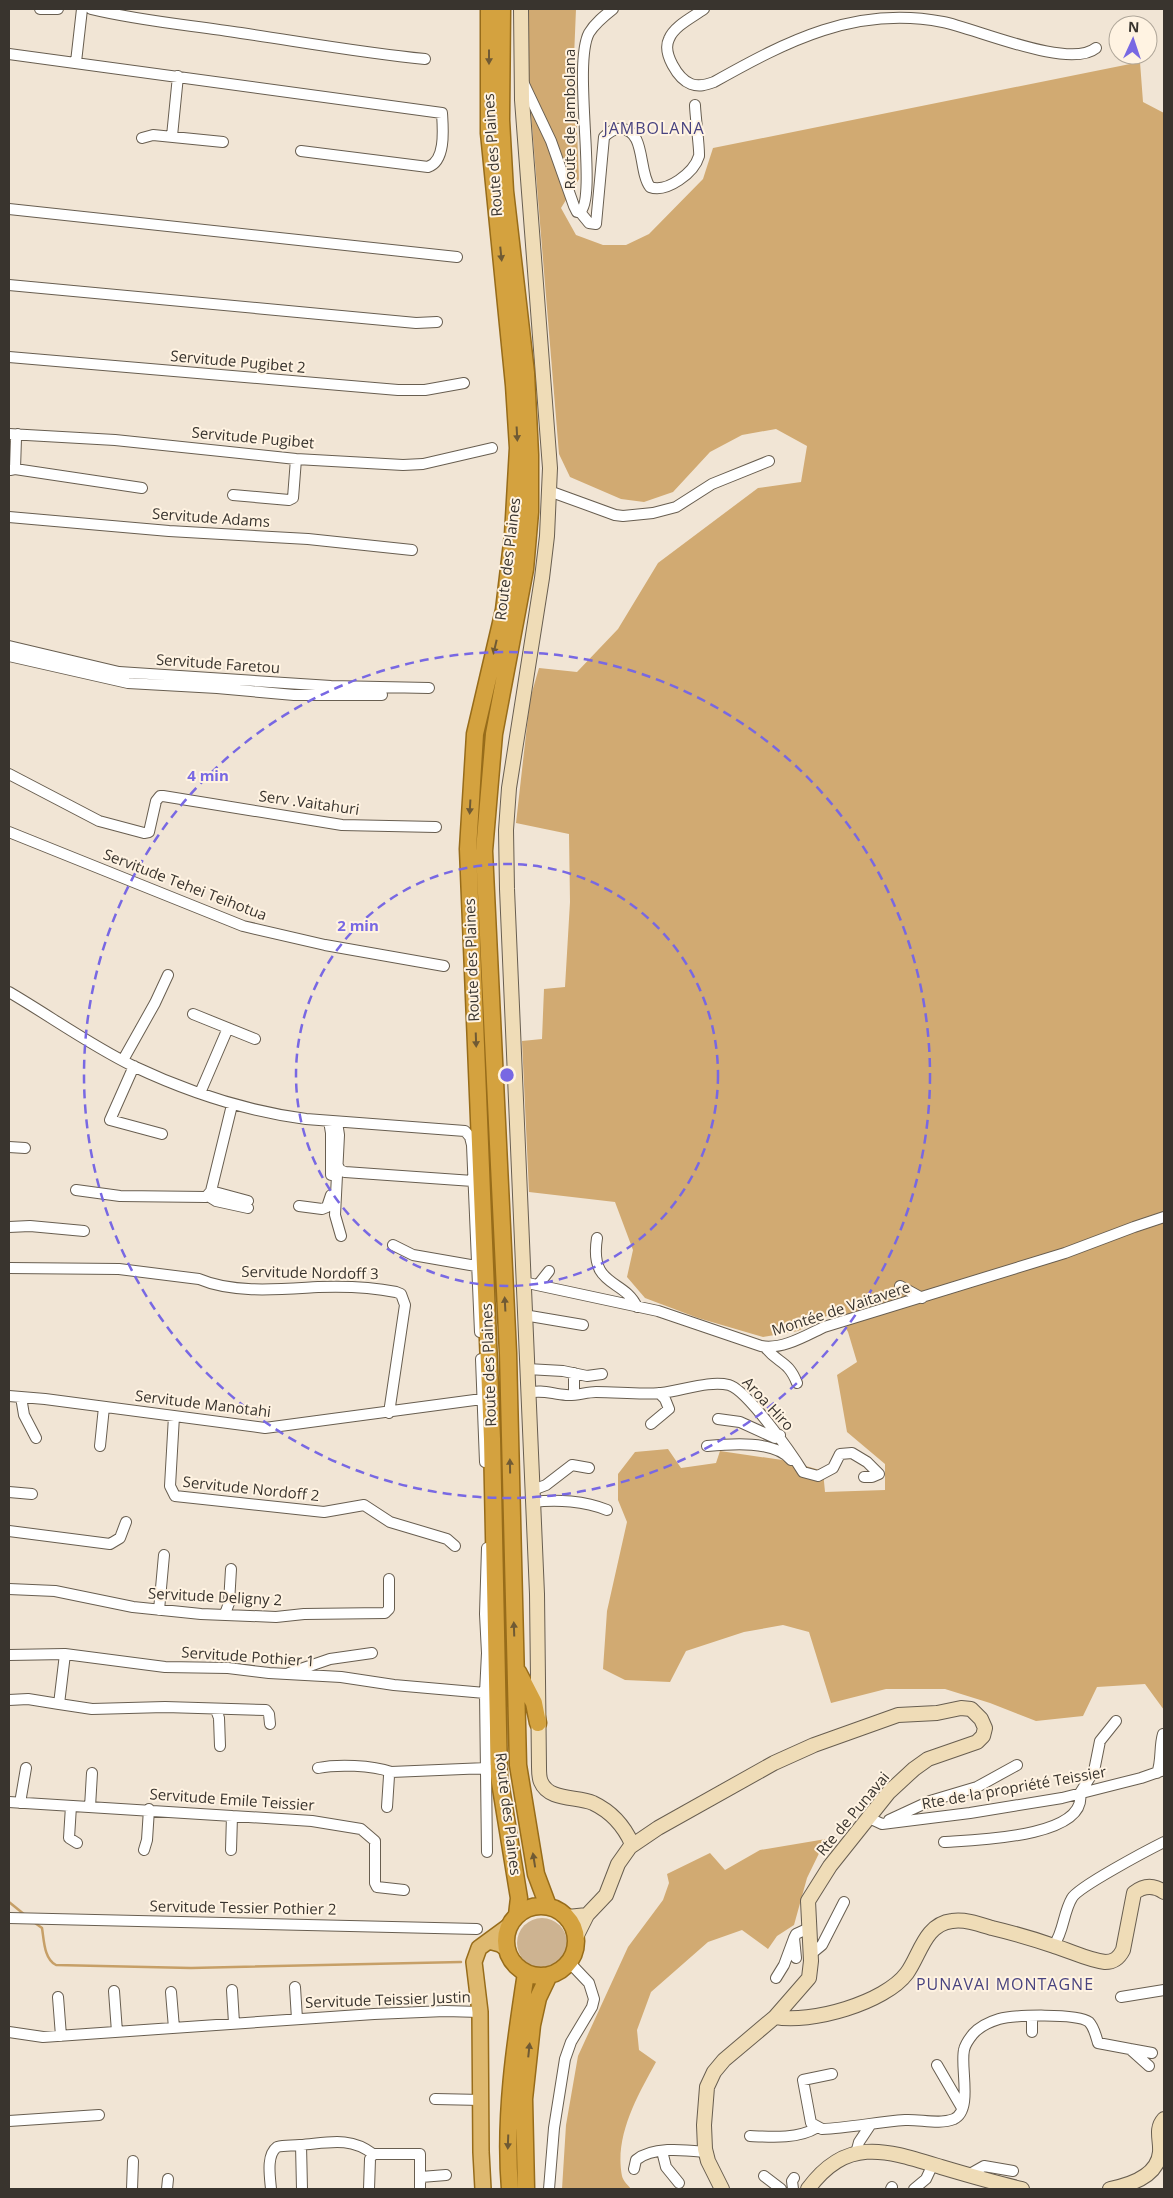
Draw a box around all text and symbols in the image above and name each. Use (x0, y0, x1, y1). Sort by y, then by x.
north arrow (1108, 15, 1158, 65)
text: N (1128, 17, 1140, 36)
street label: Route de Jambolana (559, 49, 579, 189)
one-way arrow (485, 50, 493, 66)
street label: Route des Plaines (478, 93, 506, 217)
district label: JAMBOLANA (601, 117, 705, 139)
one-way arrow (497, 247, 505, 263)
street label: Servitude Pugibet 2 (170, 345, 307, 377)
street label: Servitude Pugibet (191, 422, 315, 452)
one-way arrow (513, 426, 521, 442)
street label: Route des Plaines (490, 496, 524, 621)
street label: Servitude Adams (151, 503, 271, 531)
one-way arrow (491, 640, 499, 655)
street label: Servitude Faretou (155, 649, 281, 677)
text: 4 min (187, 765, 229, 785)
street label: Serv .Vaitahuri (258, 785, 361, 819)
one-way arrow (465, 800, 473, 816)
street label: Servitude Tehei Teihotua (101, 844, 270, 925)
street label: Route des Plaines (459, 898, 483, 1022)
text: 2 min (337, 915, 379, 935)
one-way arrow (472, 1032, 480, 1048)
centre of rings (498, 1066, 516, 1084)
street label: Servitude Nordoff 3 (241, 1261, 379, 1283)
street label: Montée de Vaitavere (769, 1276, 913, 1340)
one-way arrow (501, 1295, 509, 1311)
street label: Route des Plaines (476, 1303, 500, 1427)
street label: Aroa Hiro (739, 1372, 799, 1435)
street label: Servitude Manotahi (134, 1385, 272, 1421)
one-way arrow (506, 1458, 514, 1474)
street label: Servitude Nordoff 2 (182, 1471, 320, 1505)
street label: Servitude Deligny 2 (147, 1583, 283, 1610)
one-way arrow (510, 1620, 518, 1636)
street label: Servitude Pothier 1 (181, 1641, 315, 1671)
street label: Route des Plaines (492, 1751, 526, 1876)
street label: Rte de la propriété Teissier (920, 1761, 1108, 1813)
street label: Rte de Punavai (811, 1767, 893, 1860)
street label: Servitude Emile Teissier (149, 1783, 315, 1815)
one-way arrow (530, 1851, 538, 1867)
street label: Servitude Tessier Pothier 2 (149, 1895, 337, 1919)
district label: PUNAVAI MONTAGNE (916, 1973, 1094, 1995)
street label: Servitude Teissier Justin (305, 1986, 471, 2012)
one-way arrow (526, 2042, 534, 2058)
one-way arrow (504, 2135, 512, 2151)

